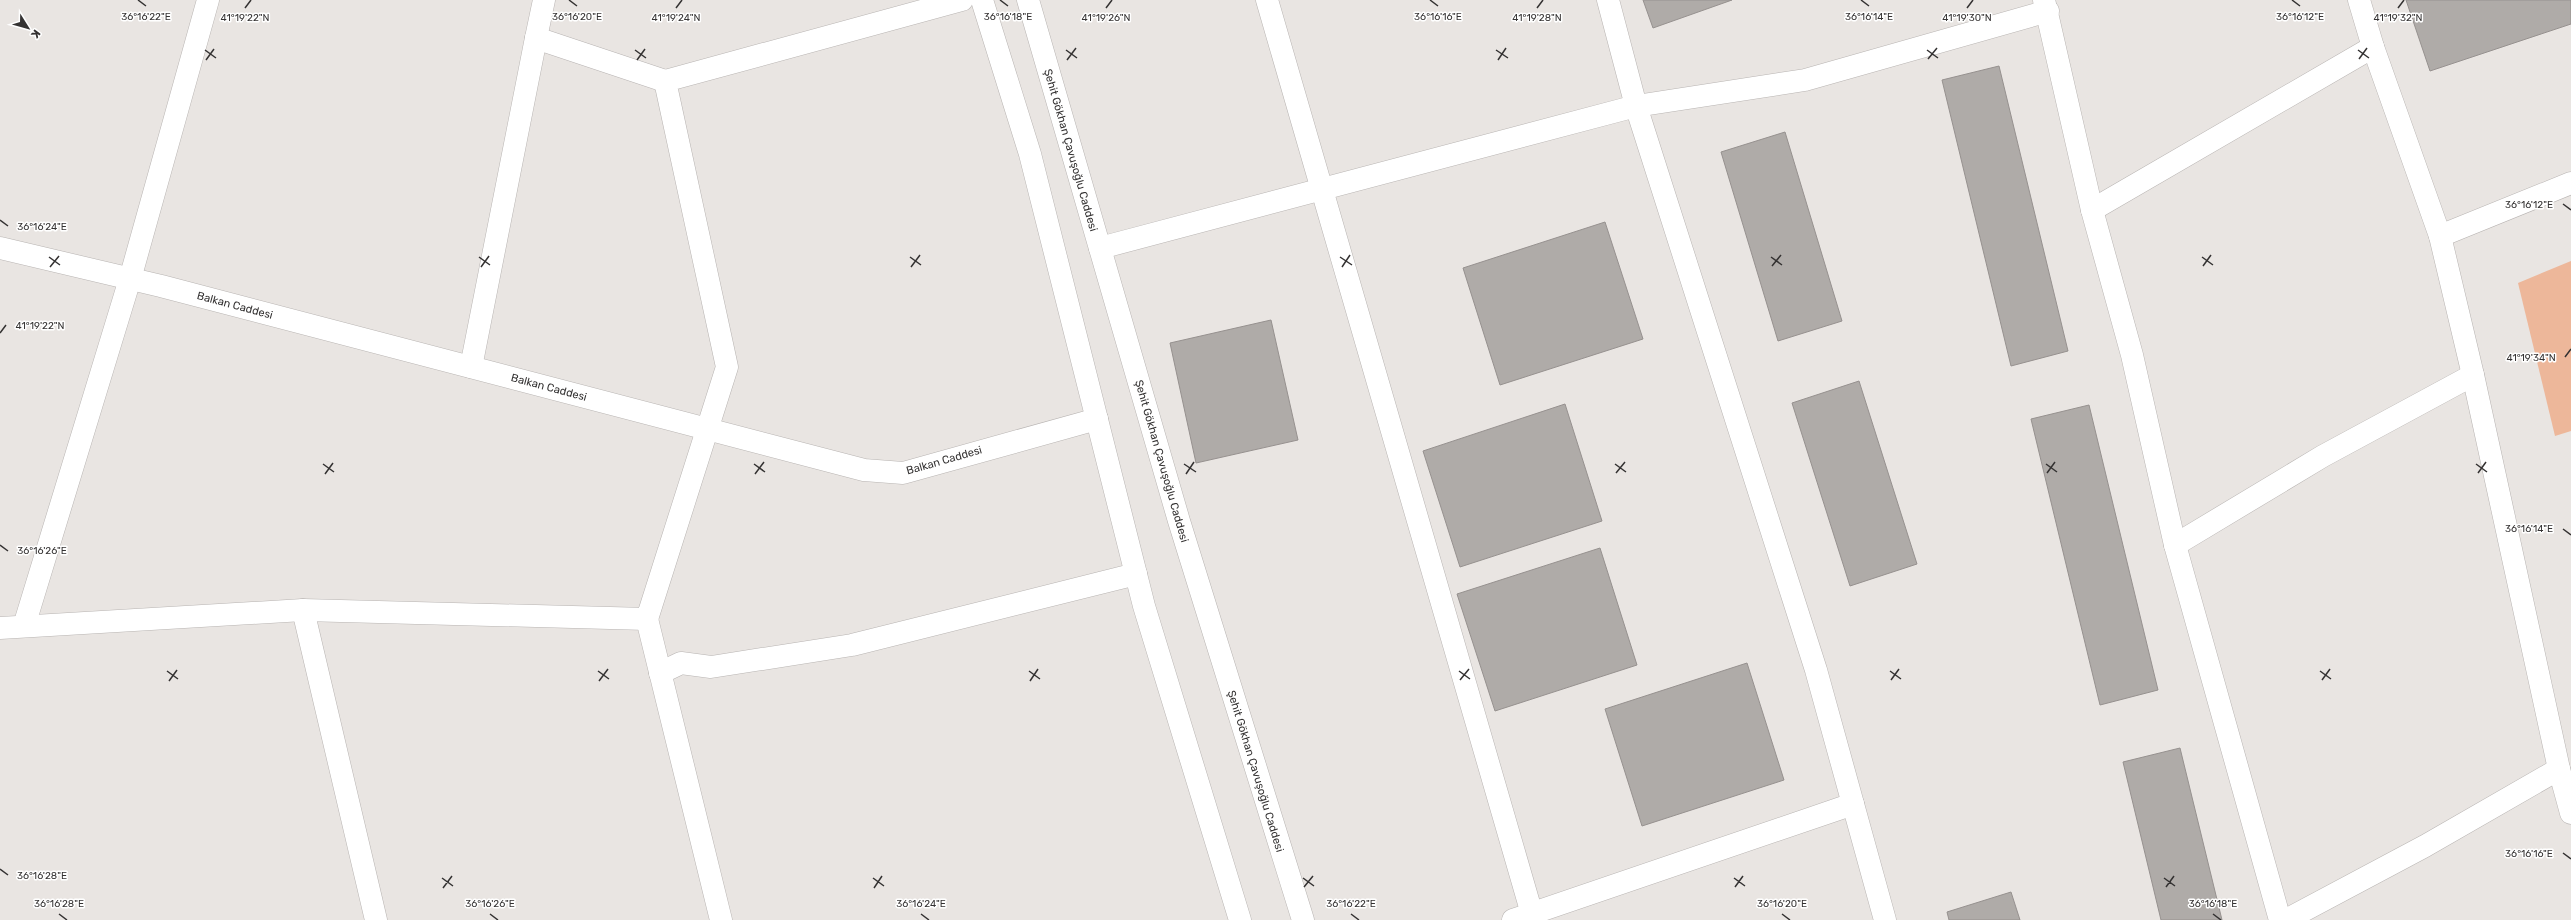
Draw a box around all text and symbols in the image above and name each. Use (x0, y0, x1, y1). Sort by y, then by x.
north arrow (8, 8, 48, 48)
text: 36°16'22"E (121, 11, 171, 23)
text: 36°16'20"E (552, 11, 602, 23)
text: 36°16'18"E (984, 11, 1032, 23)
text: 36°16'16"E (1414, 11, 1462, 23)
text: 36°16'14"E (1845, 11, 1893, 23)
text: 36°16'12"E (2276, 11, 2324, 23)
text: 41°19'22"N (221, 12, 270, 24)
text: 41°19'24"N (651, 12, 701, 24)
text: 41°19'26"N (1082, 12, 1130, 24)
text: 41°19'28"N (1512, 12, 1562, 24)
text: 41°19'30"N (1942, 12, 1992, 24)
text: 41°19'32"N (2373, 12, 2423, 24)
text: K (28, 27, 43, 41)
street label: Şehit Gökhan Çavuşoğlu Caddesi (1041, 67, 1100, 233)
text: 36°16'12"E (2505, 199, 2553, 211)
text: 36°16'24"E (17, 221, 67, 233)
street label: Balkan Caddesi (196, 289, 274, 322)
text: 41°19'22"N (16, 320, 65, 332)
text: 41°19'34"N (2506, 352, 2556, 364)
street label: Balkan Caddesi (510, 371, 588, 404)
street label: Şehit Gökhan Çavuşoğlu Caddesi (1132, 378, 1191, 544)
street label: Balkan Caddesi (905, 443, 983, 477)
text: 36°16'14"E (2505, 523, 2553, 535)
text: 36°16'26"E (17, 545, 67, 557)
street label: Şehit Gökhan Çavuşoğlu Caddesi (1225, 689, 1286, 854)
text: 36°16'16"E (2505, 848, 2553, 860)
text: 36°16'28"E (17, 870, 67, 882)
text: 36°16'28"E (34, 898, 84, 910)
text: 36°16'26"E (465, 898, 515, 910)
text: 36°16'24"E (896, 898, 946, 910)
text: 36°16'22"E (1326, 898, 1376, 910)
text: 36°16'20"E (1757, 898, 1807, 910)
text: 36°16'18"E (2189, 898, 2237, 910)

